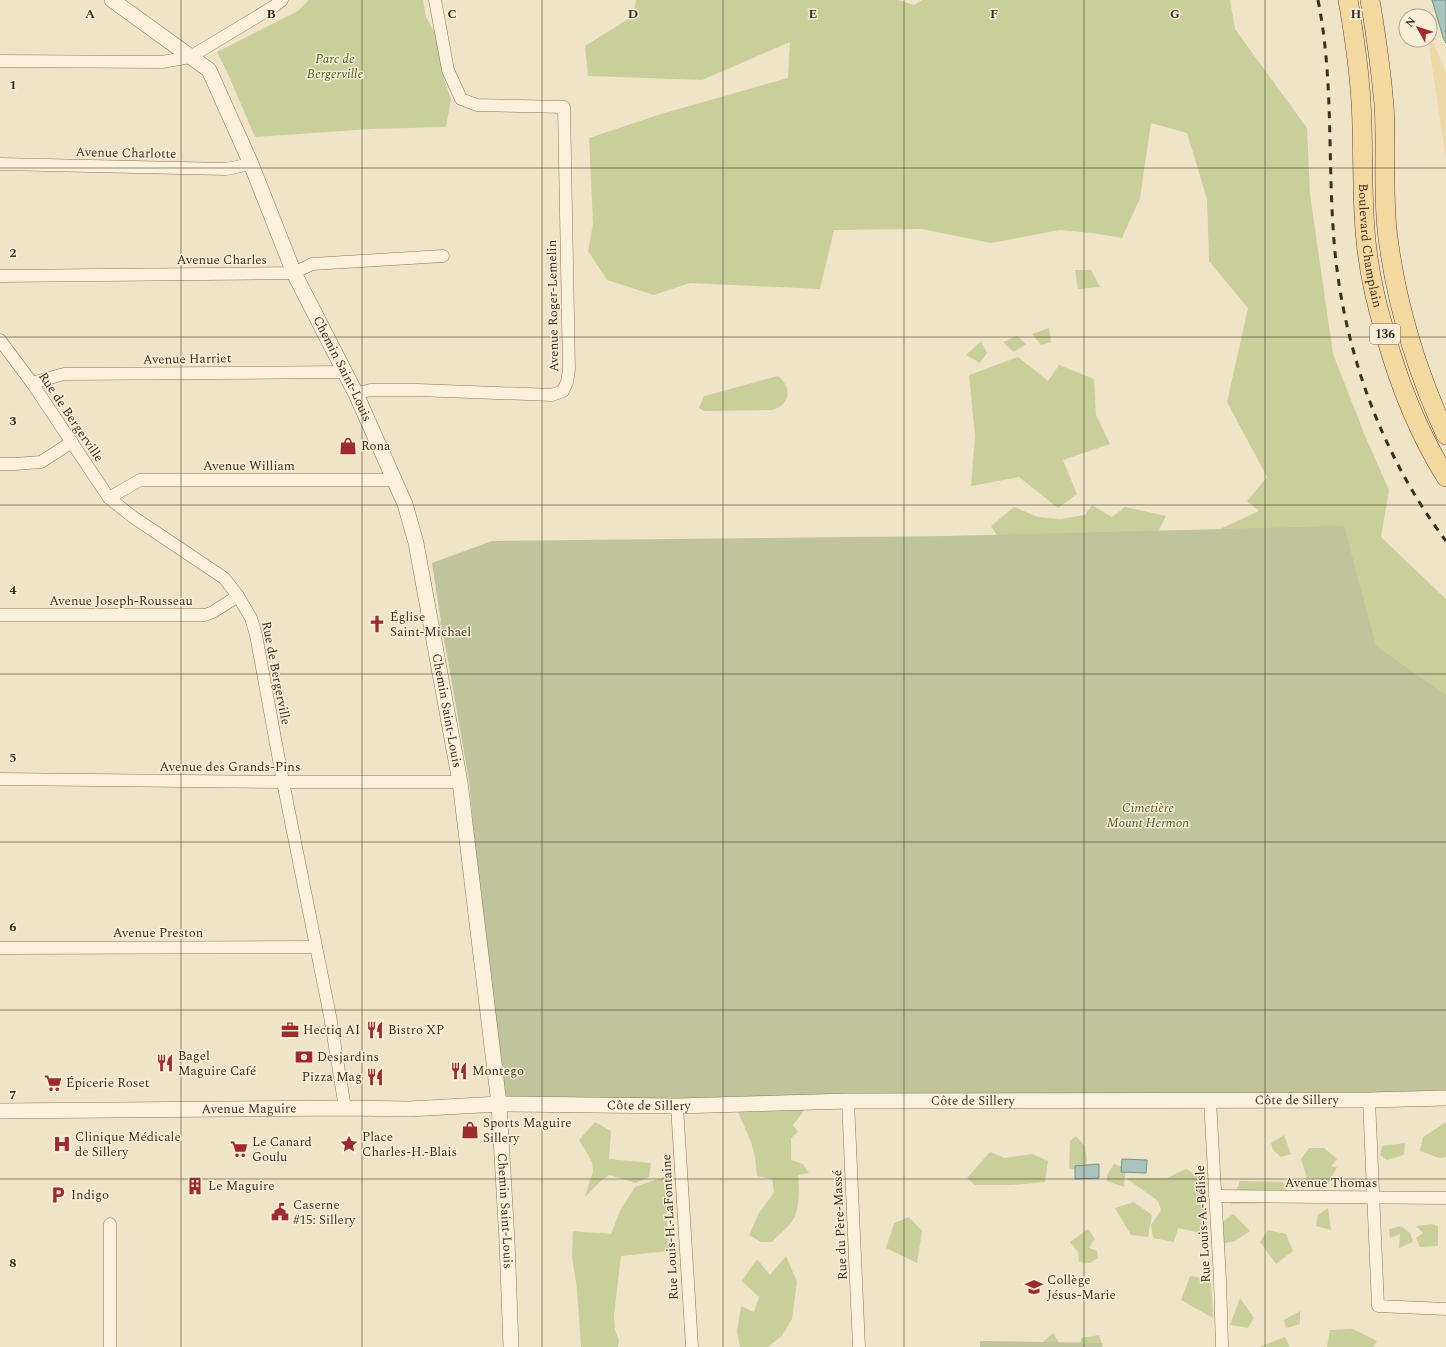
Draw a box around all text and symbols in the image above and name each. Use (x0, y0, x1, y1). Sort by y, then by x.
text: A (85, 4, 95, 24)
text: B (266, 4, 276, 24)
text: C (447, 4, 457, 24)
text: D (628, 4, 638, 24)
text: E (809, 4, 818, 24)
text: F (990, 4, 998, 24)
text: G (1170, 4, 1180, 24)
text: H (1351, 4, 1362, 24)
north arrow (1398, 8, 1438, 48)
text: N (1401, 13, 1420, 31)
park label: Parc de Bergerville (307, 49, 363, 84)
text: 1 (9, 75, 17, 95)
street label: Avenue Charlotte (75, 142, 177, 164)
street label: Boulevard Champlain (1353, 183, 1388, 310)
street label: Avenue Roger-Lemelin (542, 239, 564, 372)
text: 2 (9, 243, 17, 263)
street label: Avenue Charles (177, 250, 267, 270)
street label: Chemin Saint-Louis (308, 312, 377, 425)
road number: 136 (1370, 324, 1400, 344)
street label: Avenue Harriet (143, 348, 232, 370)
street label: Rue de Bergerville (33, 368, 109, 466)
text: 3 (9, 411, 17, 431)
shop icon: Rona (338, 436, 358, 456)
place label: Rona (361, 436, 391, 456)
street label: Avenue William (203, 456, 295, 476)
text: 4 (9, 580, 17, 600)
street label: Avenue Joseph-Rousseau (49, 591, 193, 611)
place label: Église Saint-Michael (390, 607, 471, 642)
church icon: Église Saint-Michael (367, 614, 387, 634)
street label: Rue de Bergerville (256, 620, 296, 726)
street label: Chemin Saint-Louis (427, 652, 467, 769)
text: 5 (9, 748, 17, 768)
street label: Avenue des Grands-Pins (159, 757, 301, 777)
park label: Cimetière Mount Hermon (1107, 798, 1189, 833)
text: 6 (9, 917, 17, 937)
street label: Avenue Preston (113, 923, 204, 943)
office icon: Hectiq AI (280, 1020, 300, 1040)
place label: Hectiq AI (303, 1020, 360, 1040)
restaurant icon: Bistro XP (365, 1020, 385, 1040)
place label: Bistro XP (388, 1020, 444, 1040)
place label: Bagel Maguire Café (178, 1046, 256, 1081)
bank icon: Desjardins (294, 1047, 314, 1067)
place label: Desjardins (317, 1047, 379, 1067)
restaurant icon: Bagel Maguire Café (155, 1053, 175, 1073)
restaurant icon: Montego (449, 1061, 469, 1081)
place label: Montego (472, 1061, 524, 1081)
place label: Pizza Mag (302, 1067, 362, 1087)
restaurant icon: Pizza Mag (365, 1067, 385, 1087)
supermarket icon: Épicerie Roset (43, 1073, 63, 1093)
place label: Épicerie Roset (66, 1073, 150, 1093)
text: 7 (9, 1085, 17, 1105)
street label: Côte de Sillery (1255, 1090, 1339, 1110)
street label: Côte de Sillery (931, 1091, 1015, 1111)
street label: Côte de Sillery (607, 1095, 692, 1116)
street label: Avenue Maguire (201, 1098, 297, 1119)
place label: Sports Maguire Sillery (483, 1113, 572, 1148)
shop icon: Sports Maguire Sillery (460, 1120, 480, 1140)
place label: Clinique Médicale de Sillery (75, 1127, 181, 1162)
place label: Place Charles-H.-Blais (362, 1127, 457, 1162)
place label: Le Canard Goulu (252, 1132, 312, 1167)
hospital icon: Clinique Médicale de Sillery (52, 1134, 72, 1154)
place icon: Place Charles-H.-Blais (339, 1134, 359, 1154)
supermarket icon: Le Canard Goulu (229, 1139, 249, 1159)
street label: Chemin Saint-Louis (492, 1152, 518, 1269)
street label: Rue Louis-H.-LaFontaine (656, 1154, 684, 1300)
street label: Rue Louis-A.-Bélisle (1190, 1165, 1216, 1283)
street label: Rue du Père-Massé (827, 1169, 853, 1281)
street label: Avenue Thomas (1285, 1173, 1377, 1193)
building icon: Le Maguire (185, 1176, 205, 1196)
place label: Le Maguire (208, 1176, 274, 1196)
parking icon: Indigo (48, 1185, 68, 1205)
place label: Indigo (71, 1185, 109, 1205)
place label: Caserne #15: Sillery (293, 1195, 356, 1230)
public building icon: Caserne #15: Sillery (270, 1202, 290, 1222)
text: 8 (9, 1253, 17, 1273)
place label: Collège Jésus-Marie (1047, 1270, 1116, 1305)
school or university icon: Collège Jésus-Marie (1024, 1277, 1044, 1297)

